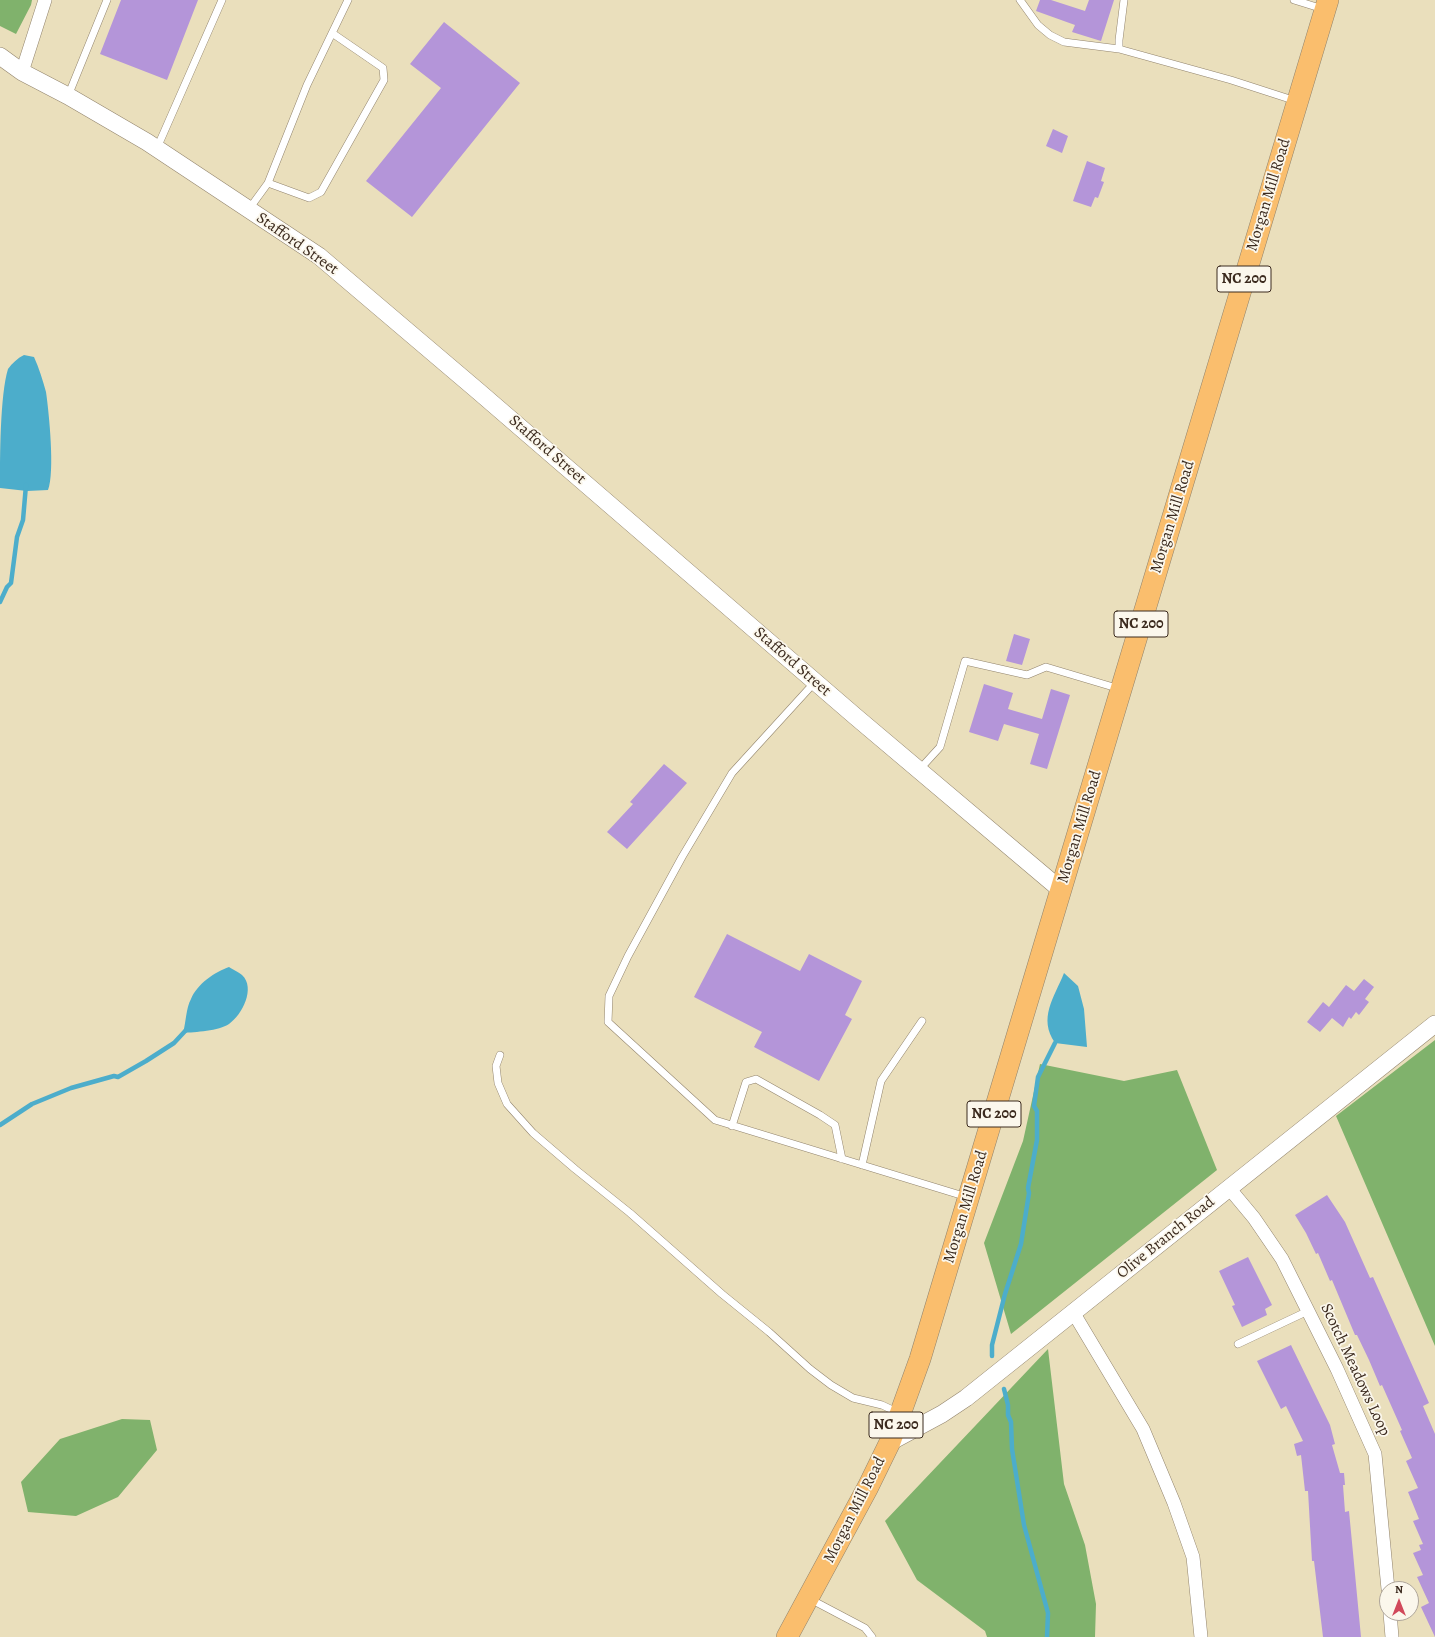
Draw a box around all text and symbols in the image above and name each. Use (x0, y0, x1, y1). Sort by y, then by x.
street label: Morgan Mill Road (1243, 136, 1295, 254)
street label: Stafford Street (252, 209, 342, 279)
road number: NC 200 (1217, 266, 1271, 292)
street label: Stafford Street (504, 411, 590, 489)
street label: Morgan Mill Road (1147, 458, 1199, 576)
road number: NC 200 (1114, 611, 1168, 637)
street label: Stafford Street (749, 623, 835, 701)
street label: Morgan Mill Road (1054, 768, 1106, 886)
road number: NC 200 (967, 1101, 1021, 1127)
street label: Morgan Mill Road (940, 1148, 992, 1266)
street label: Olive Branch Road (1113, 1193, 1219, 1283)
street label: Scotch Meadows Loop (1316, 1301, 1394, 1439)
road number: NC 200 (869, 1412, 923, 1438)
street label: Morgan Mill Road (820, 1454, 890, 1566)
north arrow (1379, 1581, 1419, 1621)
text: N (1395, 1582, 1403, 1597)

